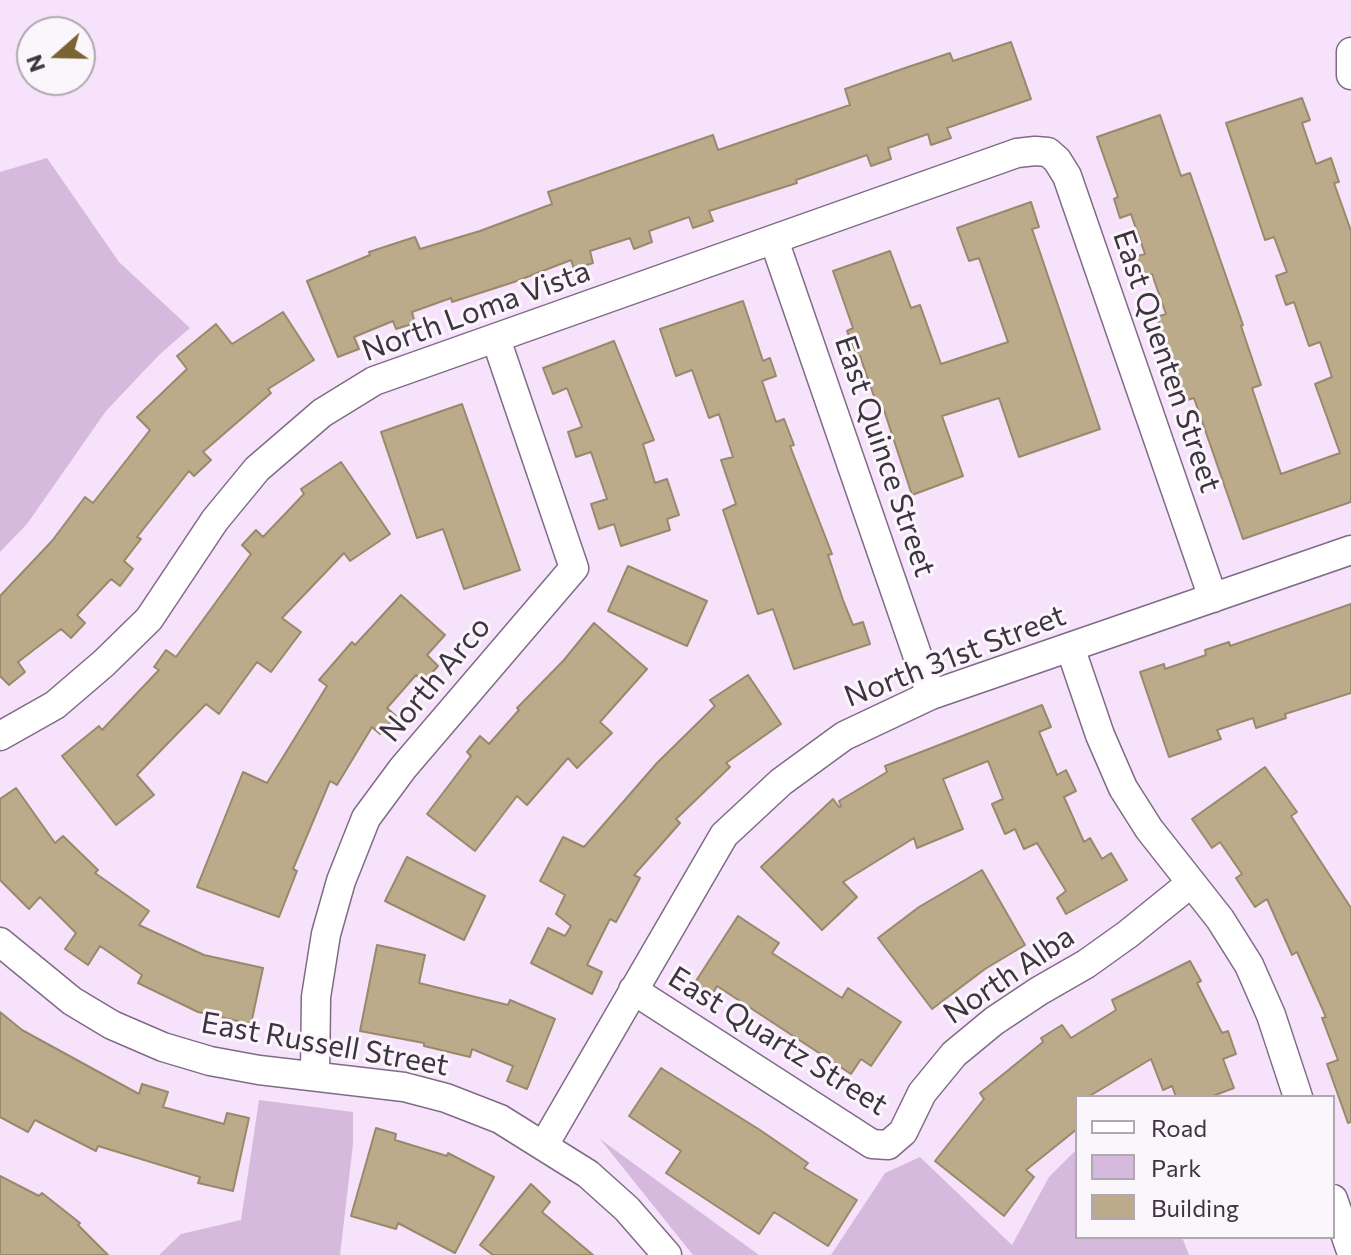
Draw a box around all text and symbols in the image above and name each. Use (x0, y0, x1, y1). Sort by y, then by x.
north arrow (16, 16, 96, 96)
text: N (19, 51, 50, 76)
street label: East Quenten Street (1105, 225, 1229, 497)
street label: North Loma Vista (357, 253, 595, 369)
street label: East Quince Street (827, 331, 943, 581)
street label: North 31st Street (839, 597, 1071, 715)
street label: North Arco (372, 609, 498, 749)
street label: North Alba (937, 918, 1081, 1032)
street label: East Quartz Street (662, 959, 894, 1123)
street label: East Russell Street (198, 1005, 452, 1083)
legend (1075, 1095, 1335, 1239)
text: Road (1151, 1113, 1207, 1142)
text: Park (1151, 1153, 1201, 1182)
text: Building (1151, 1193, 1239, 1222)

